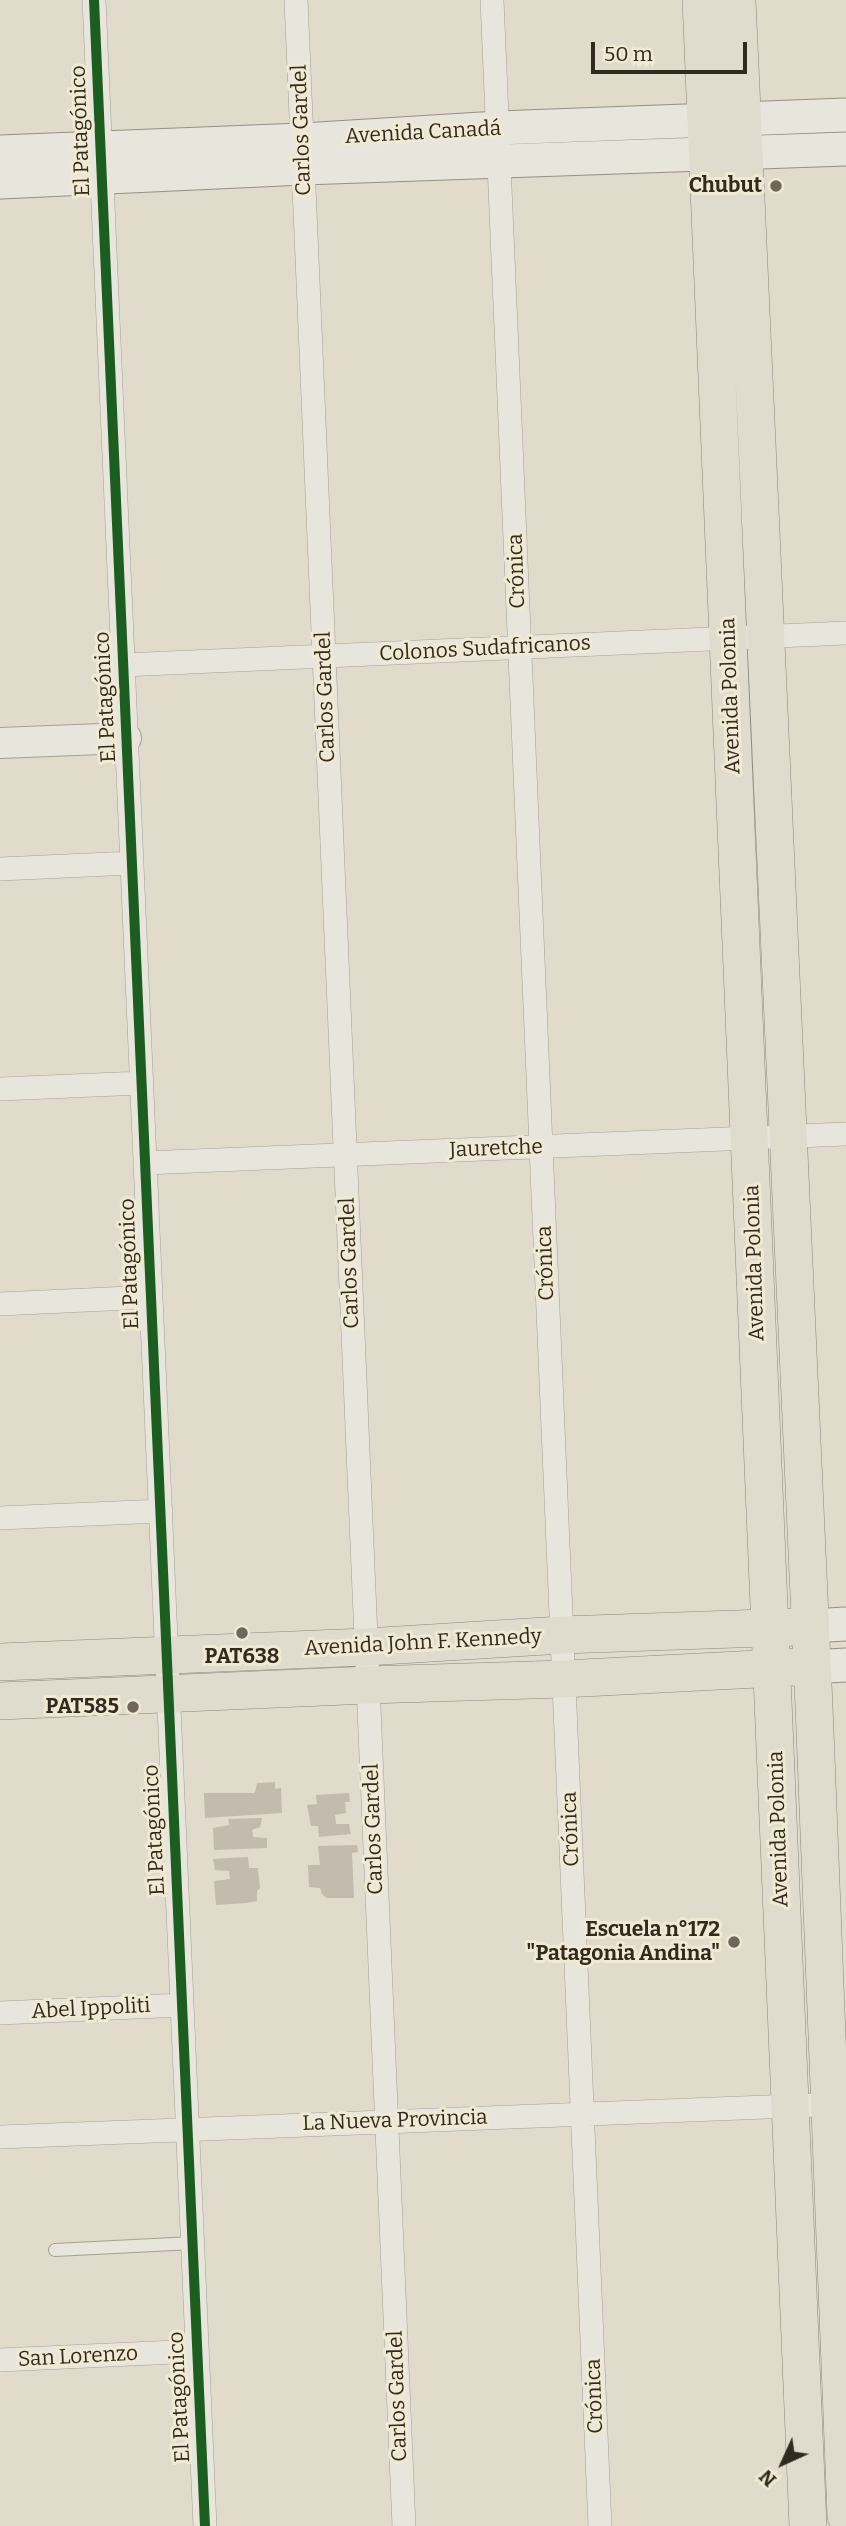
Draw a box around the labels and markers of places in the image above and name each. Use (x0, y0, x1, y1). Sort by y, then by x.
place label: Chubut (689, 173, 762, 199)
marker: Chubut (768, 178, 784, 194)
marker: PAT638 (234, 1625, 250, 1641)
place label: PAT638 (205, 1644, 279, 1670)
place label: PAT585 (46, 1694, 119, 1720)
marker: PAT585 (125, 1699, 141, 1715)
place label: Escuela n°172 "Patagonia Andina" (526, 1917, 720, 1967)
marker: Escuela n°172 "Patagonia Andina" (726, 1934, 742, 1950)

